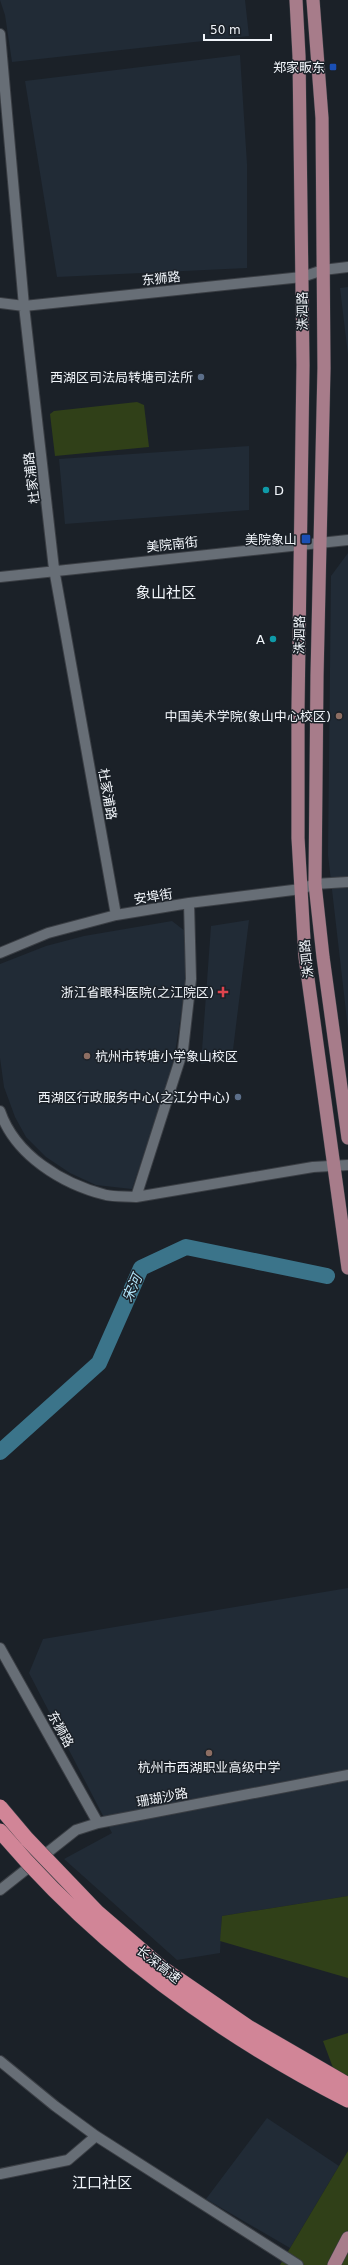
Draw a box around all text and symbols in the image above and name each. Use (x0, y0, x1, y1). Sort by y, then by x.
scale bar (204, 16, 271, 42)
text: 50 m (210, 23, 241, 37)
place label: 郑家畈东 (273, 60, 325, 75)
marker: 郑家畈东 (328, 62, 338, 72)
street label: 东狮路 (141, 269, 181, 288)
street label: 洙泗路 (295, 291, 310, 331)
place label: 西湖区司法局转塘司法所 (50, 370, 193, 385)
marker: 西湖区司法局转塘司法所 (196, 372, 206, 382)
street label: 杜家浦路 (21, 451, 42, 505)
place label: D (274, 483, 284, 498)
marker: D (261, 485, 271, 495)
place label: 美院象山 (245, 532, 297, 547)
marker: 美院象山 (300, 533, 312, 545)
street label: 美院南街 (145, 534, 199, 555)
district label: 象山社区 (136, 584, 196, 602)
street label: 洙泗路 (292, 615, 307, 655)
place label: A (256, 632, 265, 647)
marker: A (268, 634, 278, 644)
place label: 中国美术学院(象山中心校区) (165, 709, 331, 724)
marker: 中国美术学院(象山中心校区) (334, 711, 344, 721)
street label: 杜家浦路 (96, 767, 119, 821)
street label: 安埠街 (133, 886, 174, 907)
street label: 洙泗路 (297, 939, 316, 979)
place label: 浙江省眼科医院(之江院区) (61, 985, 214, 1000)
marker: 浙江省眼科医院(之江院区) (217, 986, 229, 998)
place label: 杭州市转塘小学象山校区 (95, 1049, 238, 1064)
marker: 杭州市转塘小学象山校区 (82, 1051, 92, 1061)
place label: 西湖区行政服务中心(之江分中心) (38, 1090, 230, 1105)
marker: 西湖区行政服务中心(之江分中心) (233, 1092, 243, 1102)
water label: 宋河 (119, 1269, 146, 1304)
street label: 东狮路 (45, 1709, 77, 1750)
marker: 杭州市西湖职业高级中学 (204, 1748, 214, 1758)
place label: 杭州市西湖职业高级中学 (137, 1760, 281, 1775)
street label: 珊瑚沙路 (135, 1785, 189, 1810)
street label: 长深高速 (134, 1942, 184, 1986)
district label: 江口社区 (72, 2174, 132, 2192)

